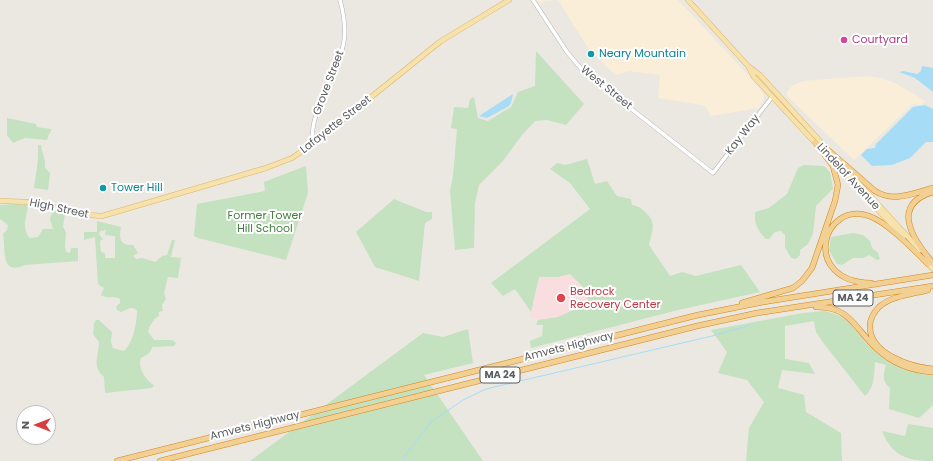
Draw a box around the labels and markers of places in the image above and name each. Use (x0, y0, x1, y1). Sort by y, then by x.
place label: Courtyard (852, 33, 908, 47)
marker: Courtyard (839, 35, 849, 45)
place label: Neary Mountain (599, 47, 686, 61)
marker: Neary Mountain (586, 49, 596, 59)
place label: Tower Hill (111, 181, 163, 195)
marker: Tower Hill (98, 183, 108, 193)
place label: Bedrock Recovery Center (570, 285, 661, 311)
marker: Bedrock Recovery Center (555, 292, 567, 304)

